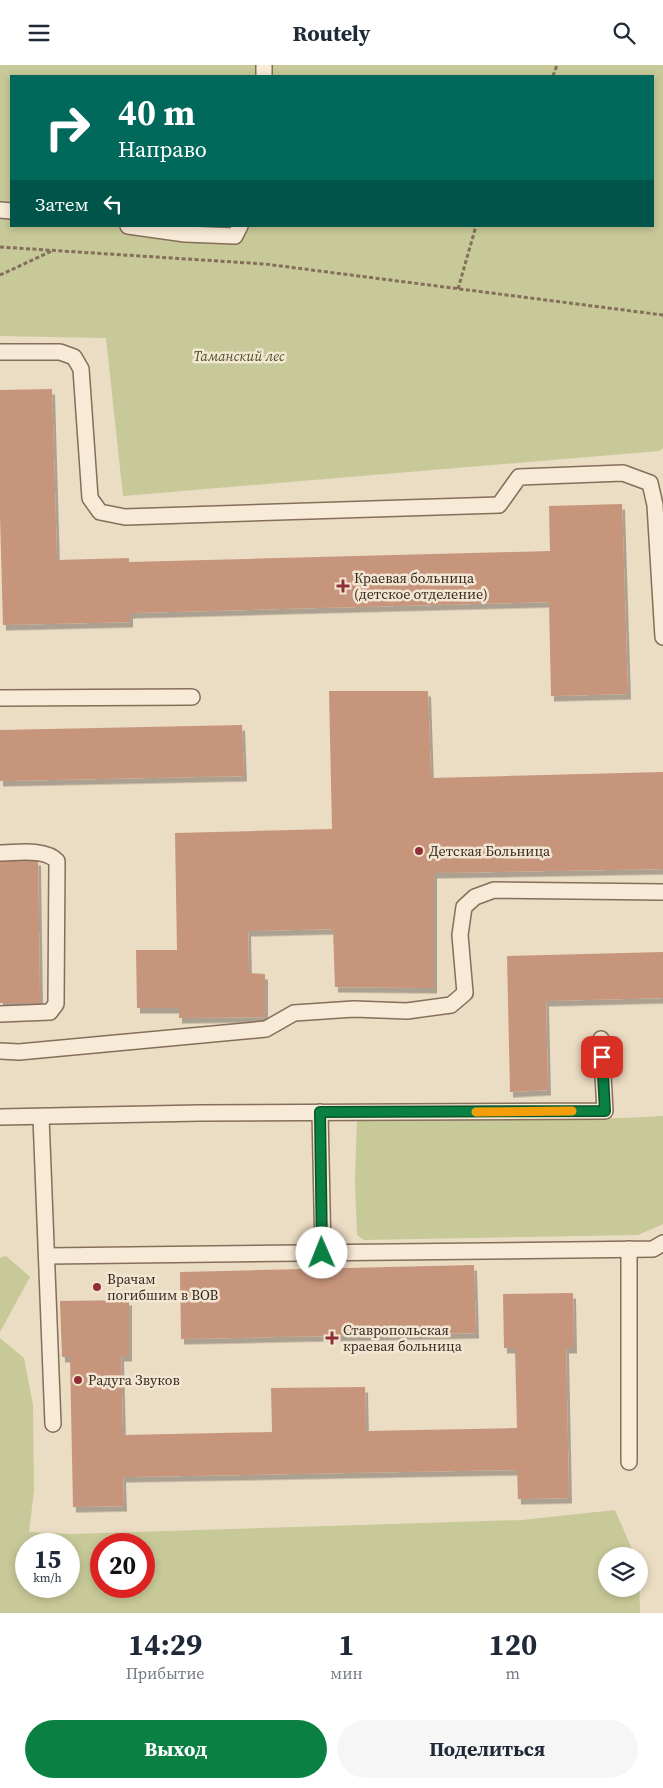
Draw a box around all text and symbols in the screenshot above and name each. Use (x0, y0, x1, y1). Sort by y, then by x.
text: Routely (293, 18, 370, 48)
icon: menu (25, 19, 53, 47)
icon: search (610, 19, 638, 47)
text: 40 m (118, 89, 195, 137)
icon: right (35, 95, 100, 160)
text: Направо (118, 134, 207, 164)
icon: left (99, 190, 127, 218)
text: Затем (35, 191, 89, 217)
park label: Таманский лес (193, 346, 285, 366)
place label: Краевая больница (детское отделение) (354, 568, 488, 604)
marker: Краевая больница (детское отделение) (336, 579, 350, 593)
place label: Детская Больница (429, 841, 551, 861)
marker: Детская Больница (413, 845, 425, 857)
pin (581, 1036, 623, 1078)
icon: arrive (588, 1043, 616, 1071)
position arrow (295, 1226, 347, 1278)
place label: Врачам погибшим в ВОВ (107, 1269, 218, 1305)
marker: Врачам погибшим в ВОВ (91, 1281, 103, 1293)
place label: Ставропольская краевая больница (343, 1320, 463, 1356)
marker: Ставропольская краевая больница (325, 1331, 339, 1345)
place label: Радуга Звуков (88, 1370, 180, 1390)
marker: Радуга Звуков (72, 1374, 84, 1386)
speed limit sign: 20 (90, 1533, 155, 1598)
text: 15 (34, 1542, 61, 1576)
map controls (598, 1547, 648, 1597)
button: layers (598, 1547, 648, 1597)
text: km/h (33, 1570, 62, 1586)
text: 14:29 (128, 1624, 202, 1665)
text: 1 (338, 1624, 355, 1665)
text: 120 (488, 1624, 537, 1665)
text: Прибытие (126, 1662, 205, 1684)
text: мин (330, 1662, 363, 1684)
text: m (506, 1662, 520, 1684)
button: Выход (25, 1720, 327, 1778)
button: Поделиться (337, 1720, 638, 1778)

